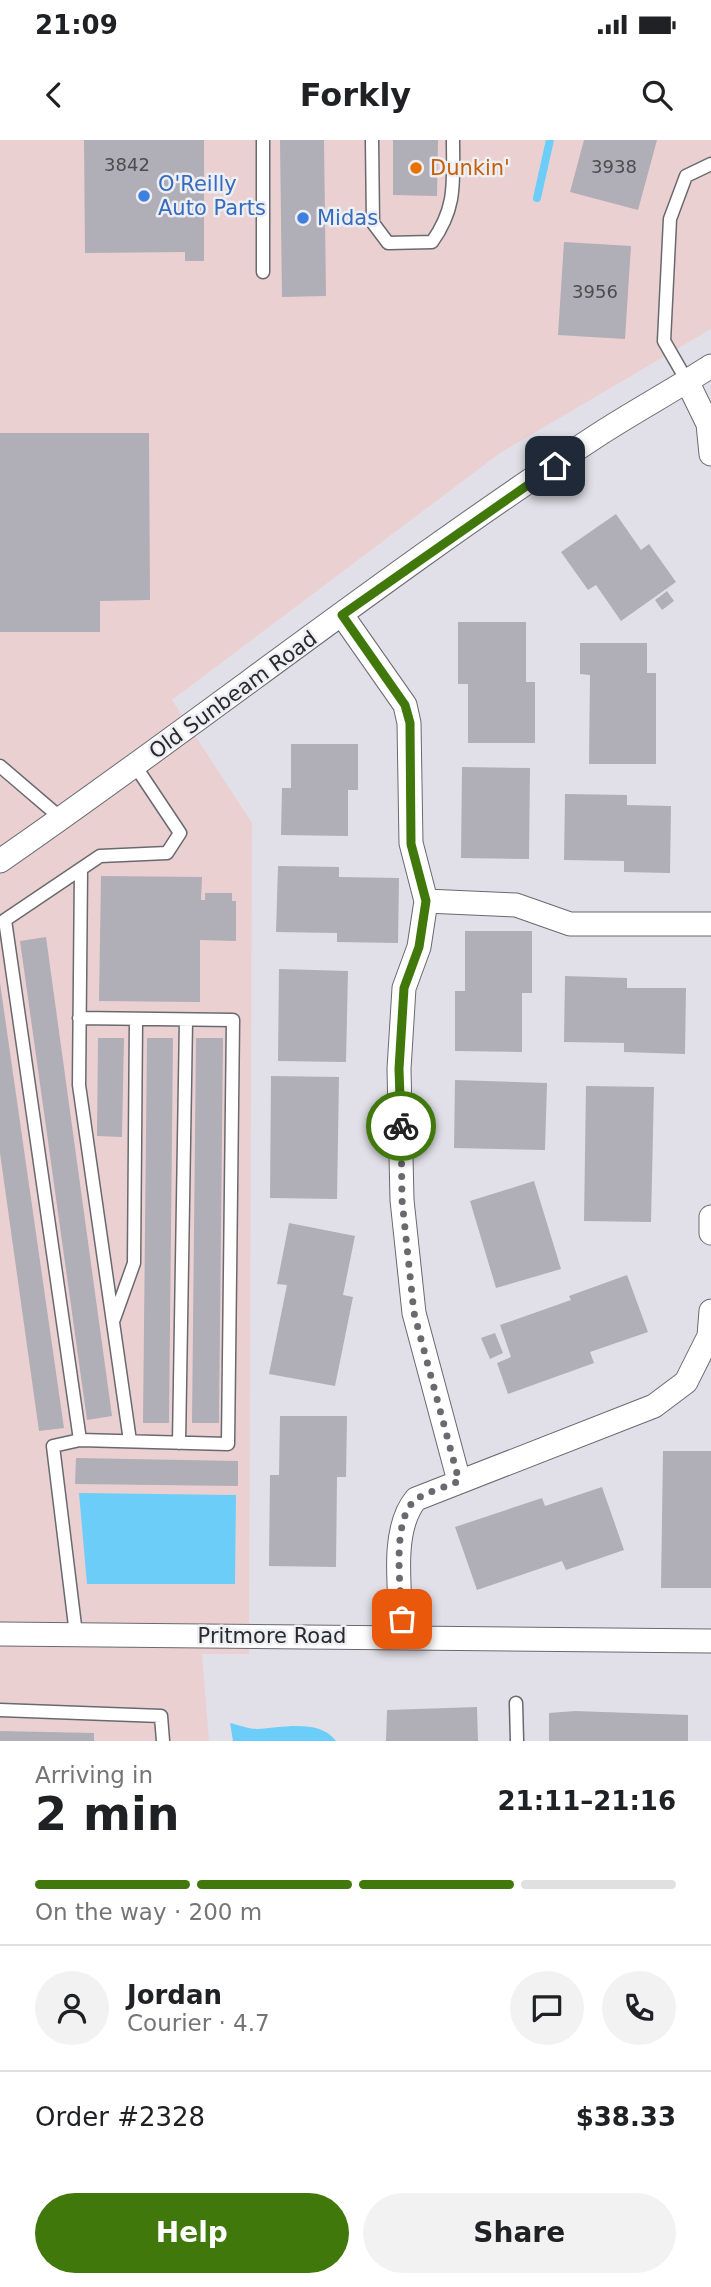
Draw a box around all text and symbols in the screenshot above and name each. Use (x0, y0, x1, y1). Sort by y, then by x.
text: 21:09 (35, 10, 118, 40)
icon: back (35, 76, 73, 114)
text: Forkly (300, 76, 411, 114)
icon: search (638, 76, 676, 114)
house number: 3842 (104, 154, 150, 175)
place label: Dunkin' (430, 156, 510, 180)
house number: 3938 (591, 156, 637, 177)
marker: Dunkin' (408, 160, 424, 176)
place label: O'Reilly Auto Parts (158, 172, 266, 220)
marker: O'Reilly Auto Parts (136, 188, 152, 204)
place label: Midas (317, 206, 378, 230)
marker: Midas (295, 210, 311, 226)
house number: 3956 (572, 281, 618, 302)
pin (525, 436, 585, 496)
icon: home (536, 447, 574, 485)
street label: Old Sunbeam Road (145, 626, 321, 764)
courier (366, 1091, 436, 1161)
icon: bike (382, 1107, 420, 1145)
pin (372, 1589, 432, 1649)
icon: bag (383, 1600, 421, 1638)
street label: Pritmore Road (198, 1624, 346, 1648)
text: Arriving in (35, 1762, 153, 1788)
text: 21:11–21:16 (497, 1786, 676, 1816)
text: 2 min (35, 1787, 179, 1841)
text: On the way · 200 m (35, 1899, 262, 1925)
button: person (35, 1971, 109, 2045)
button: chat (510, 1971, 584, 2045)
button: phone (602, 1971, 676, 2045)
text: Jordan (127, 1980, 222, 2010)
text: Courier · 4.7 (127, 2010, 270, 2036)
text: Order #2328 (35, 2102, 205, 2132)
text: $38.33 (576, 2102, 676, 2132)
button: Help (35, 2193, 349, 2273)
button: Share (363, 2193, 676, 2273)

